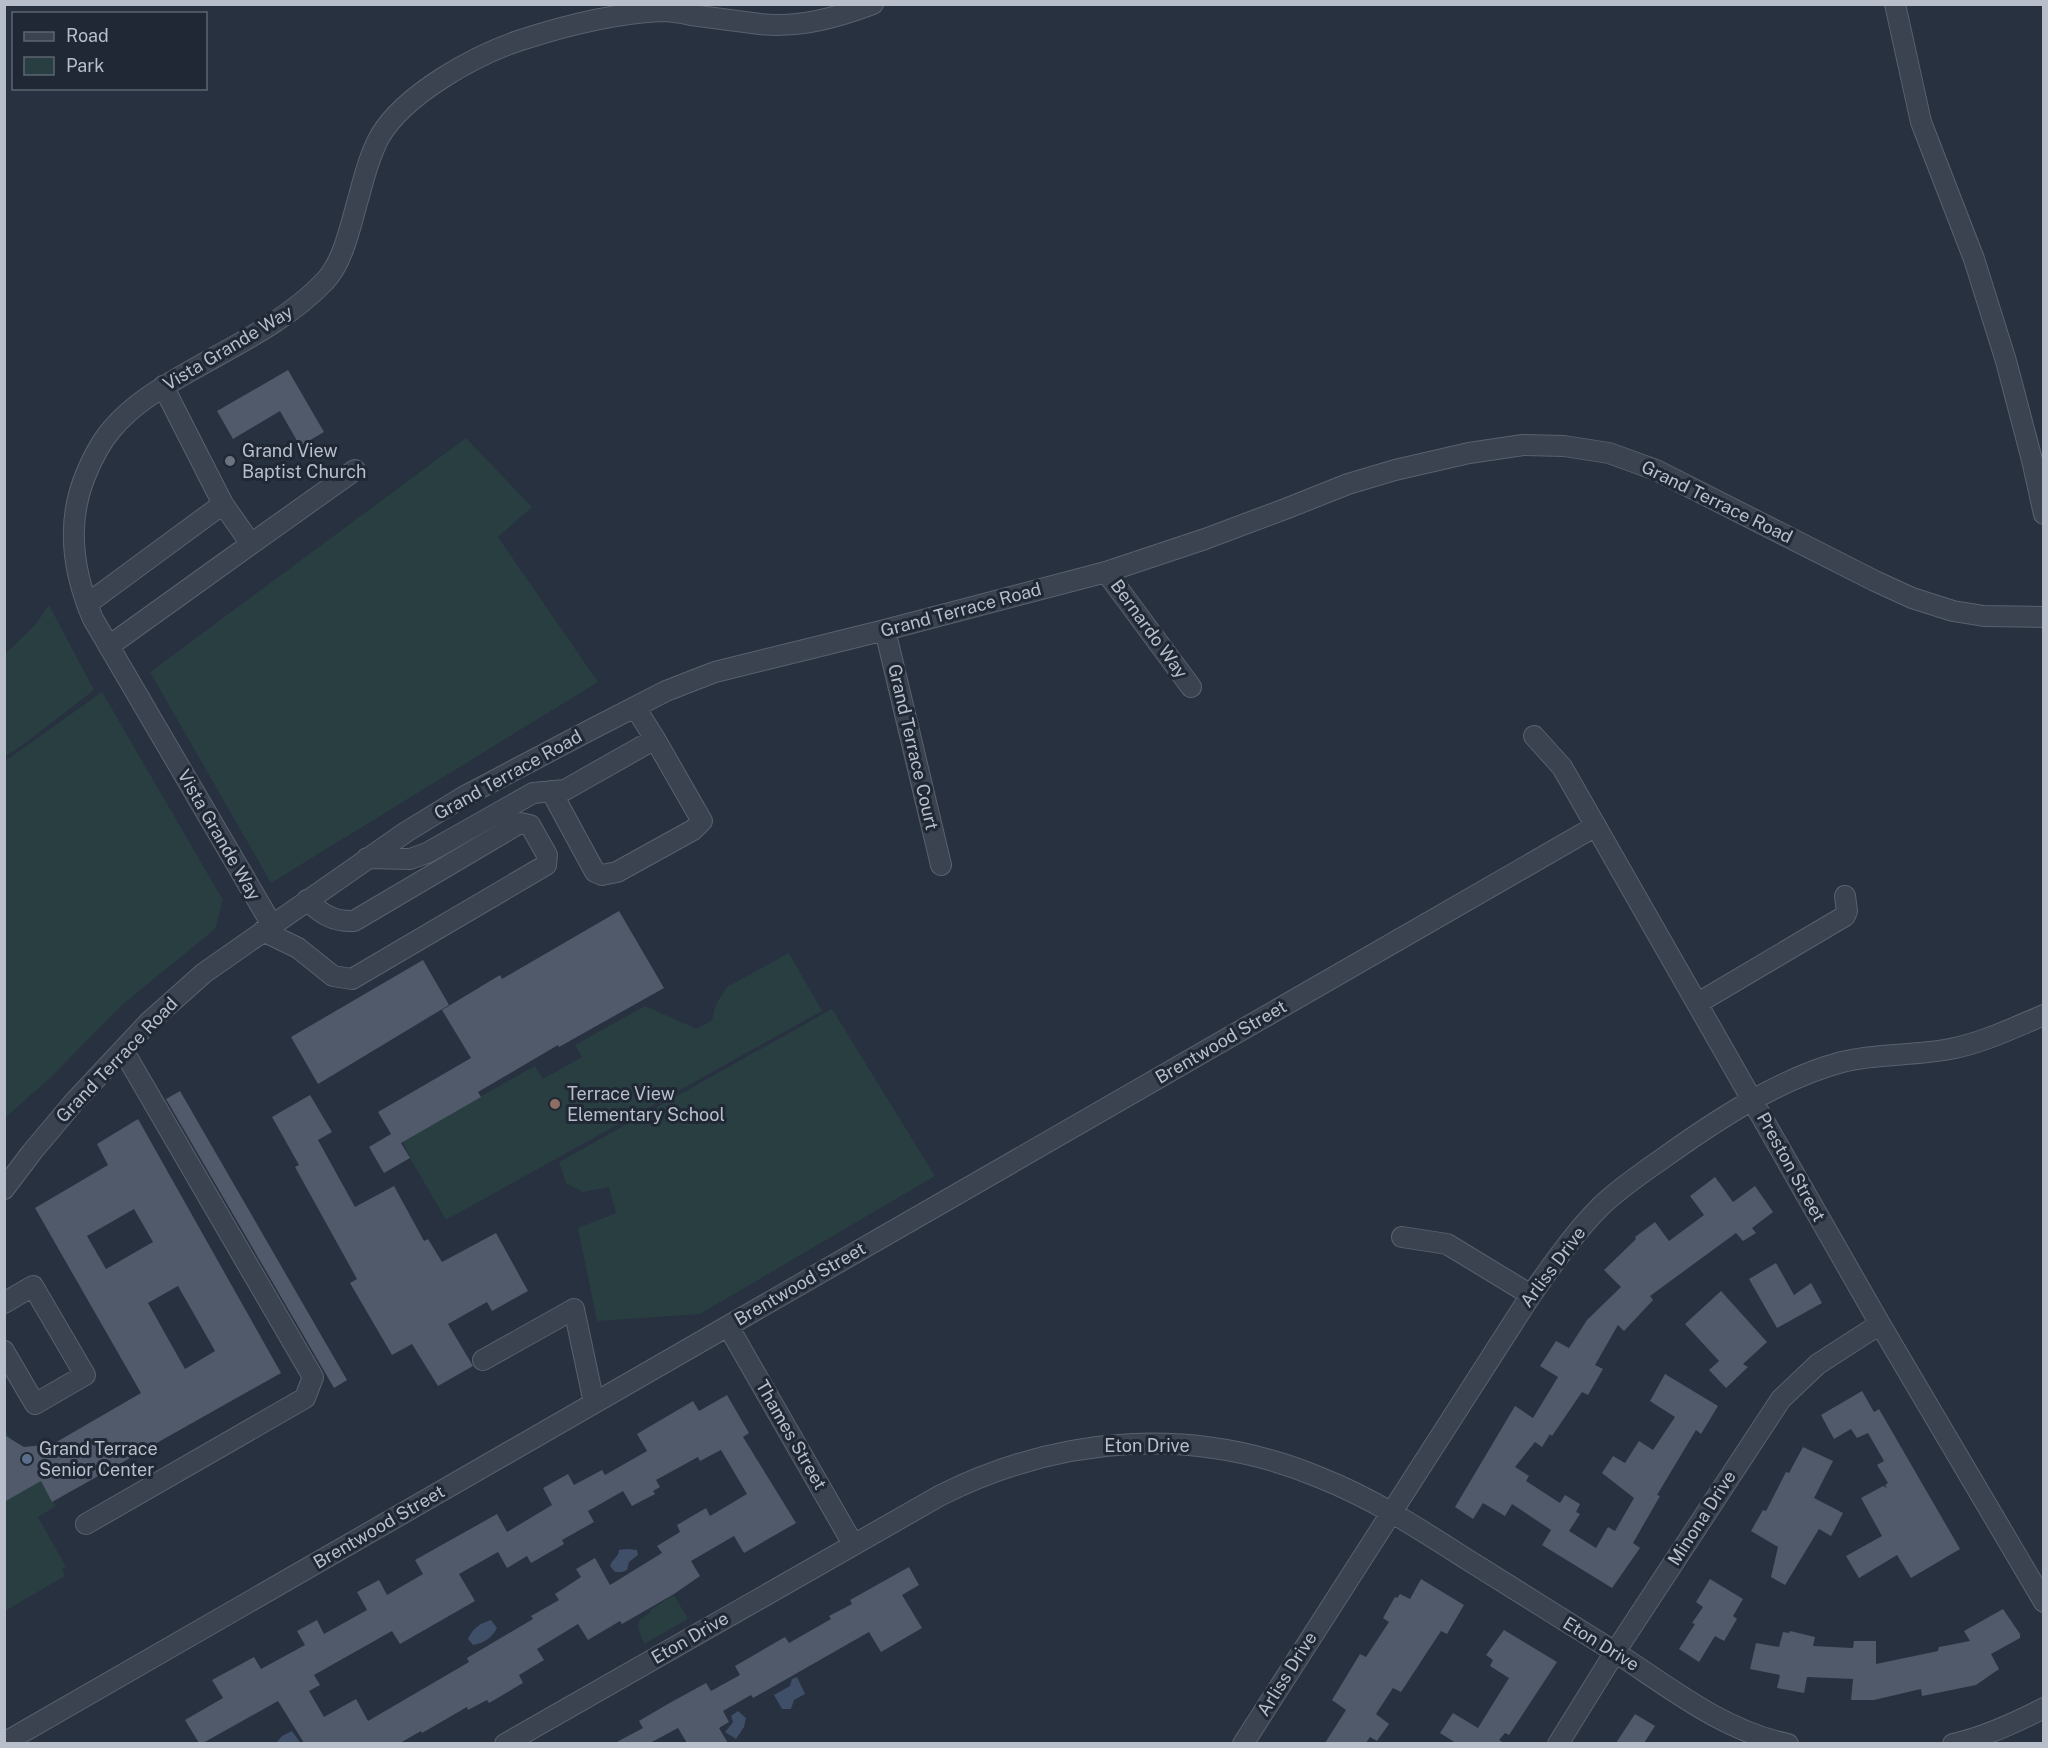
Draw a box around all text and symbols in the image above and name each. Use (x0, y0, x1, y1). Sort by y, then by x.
legend (12, 12, 207, 90)
text: Road (66, 25, 109, 46)
text: Park (66, 55, 104, 76)
street label: Vista Grande Way (159, 300, 297, 395)
place label: Grand View Baptist Church (242, 440, 366, 482)
marker: Grand View Baptist Church (223, 454, 237, 468)
street label: Grand Terrace Road (1638, 456, 1796, 547)
street label: Bernardo Way (1107, 575, 1192, 682)
street label: Grand Terrace Road (878, 578, 1044, 641)
street label: Grand Terrace Court (884, 662, 943, 832)
street label: Grand Terrace Road (430, 725, 585, 824)
street label: Vista Grande Way (173, 766, 266, 904)
street label: Grand Terrace Road (52, 993, 182, 1126)
street label: Brentwood Street (1151, 995, 1290, 1088)
place label: Terrace View Elementary School (567, 1083, 725, 1125)
marker: Terrace View Elementary School (548, 1097, 562, 1111)
street label: Preston Street (1753, 1108, 1830, 1225)
street label: Arliss Drive (1516, 1222, 1590, 1311)
street label: Brentwood Street (730, 1237, 869, 1330)
street label: Thames Street (752, 1376, 831, 1493)
street label: Eton Drive (1104, 1435, 1190, 1456)
place label: Grand Terrace Senior Center (39, 1438, 158, 1480)
marker: Grand Terrace Senior Center (20, 1452, 34, 1466)
street label: Minona Drive (1663, 1466, 1740, 1569)
street label: Brentwood Street (309, 1480, 448, 1573)
street label: Eton Drive (648, 1607, 732, 1668)
street label: Eton Drive (1559, 1612, 1643, 1675)
street label: Arliss Drive (1252, 1628, 1321, 1720)

